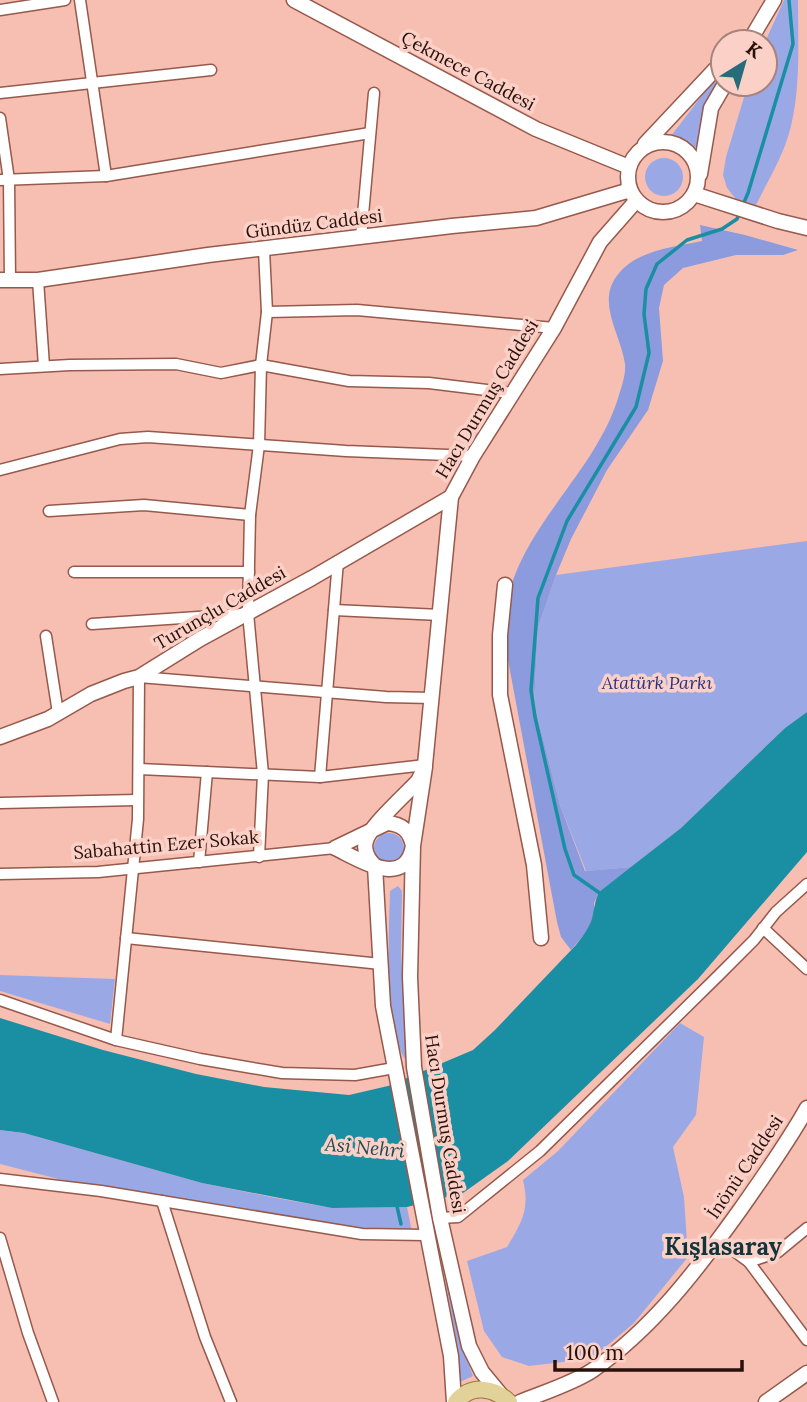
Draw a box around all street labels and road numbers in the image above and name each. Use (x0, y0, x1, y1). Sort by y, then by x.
street label: Çekmece Caddesi (397, 26, 539, 116)
street label: Gündüz Caddesi (244, 204, 384, 243)
street label: Hacı Durmuş Caddesi (430, 315, 543, 482)
street label: Turunçlu Caddesi (150, 561, 290, 655)
street label: Sabahattin Ezer Sokak (72, 825, 260, 864)
street label: Hacı Durmuş Caddesi (420, 1033, 471, 1215)
street label: İnönü Caddesi (701, 1110, 788, 1223)

